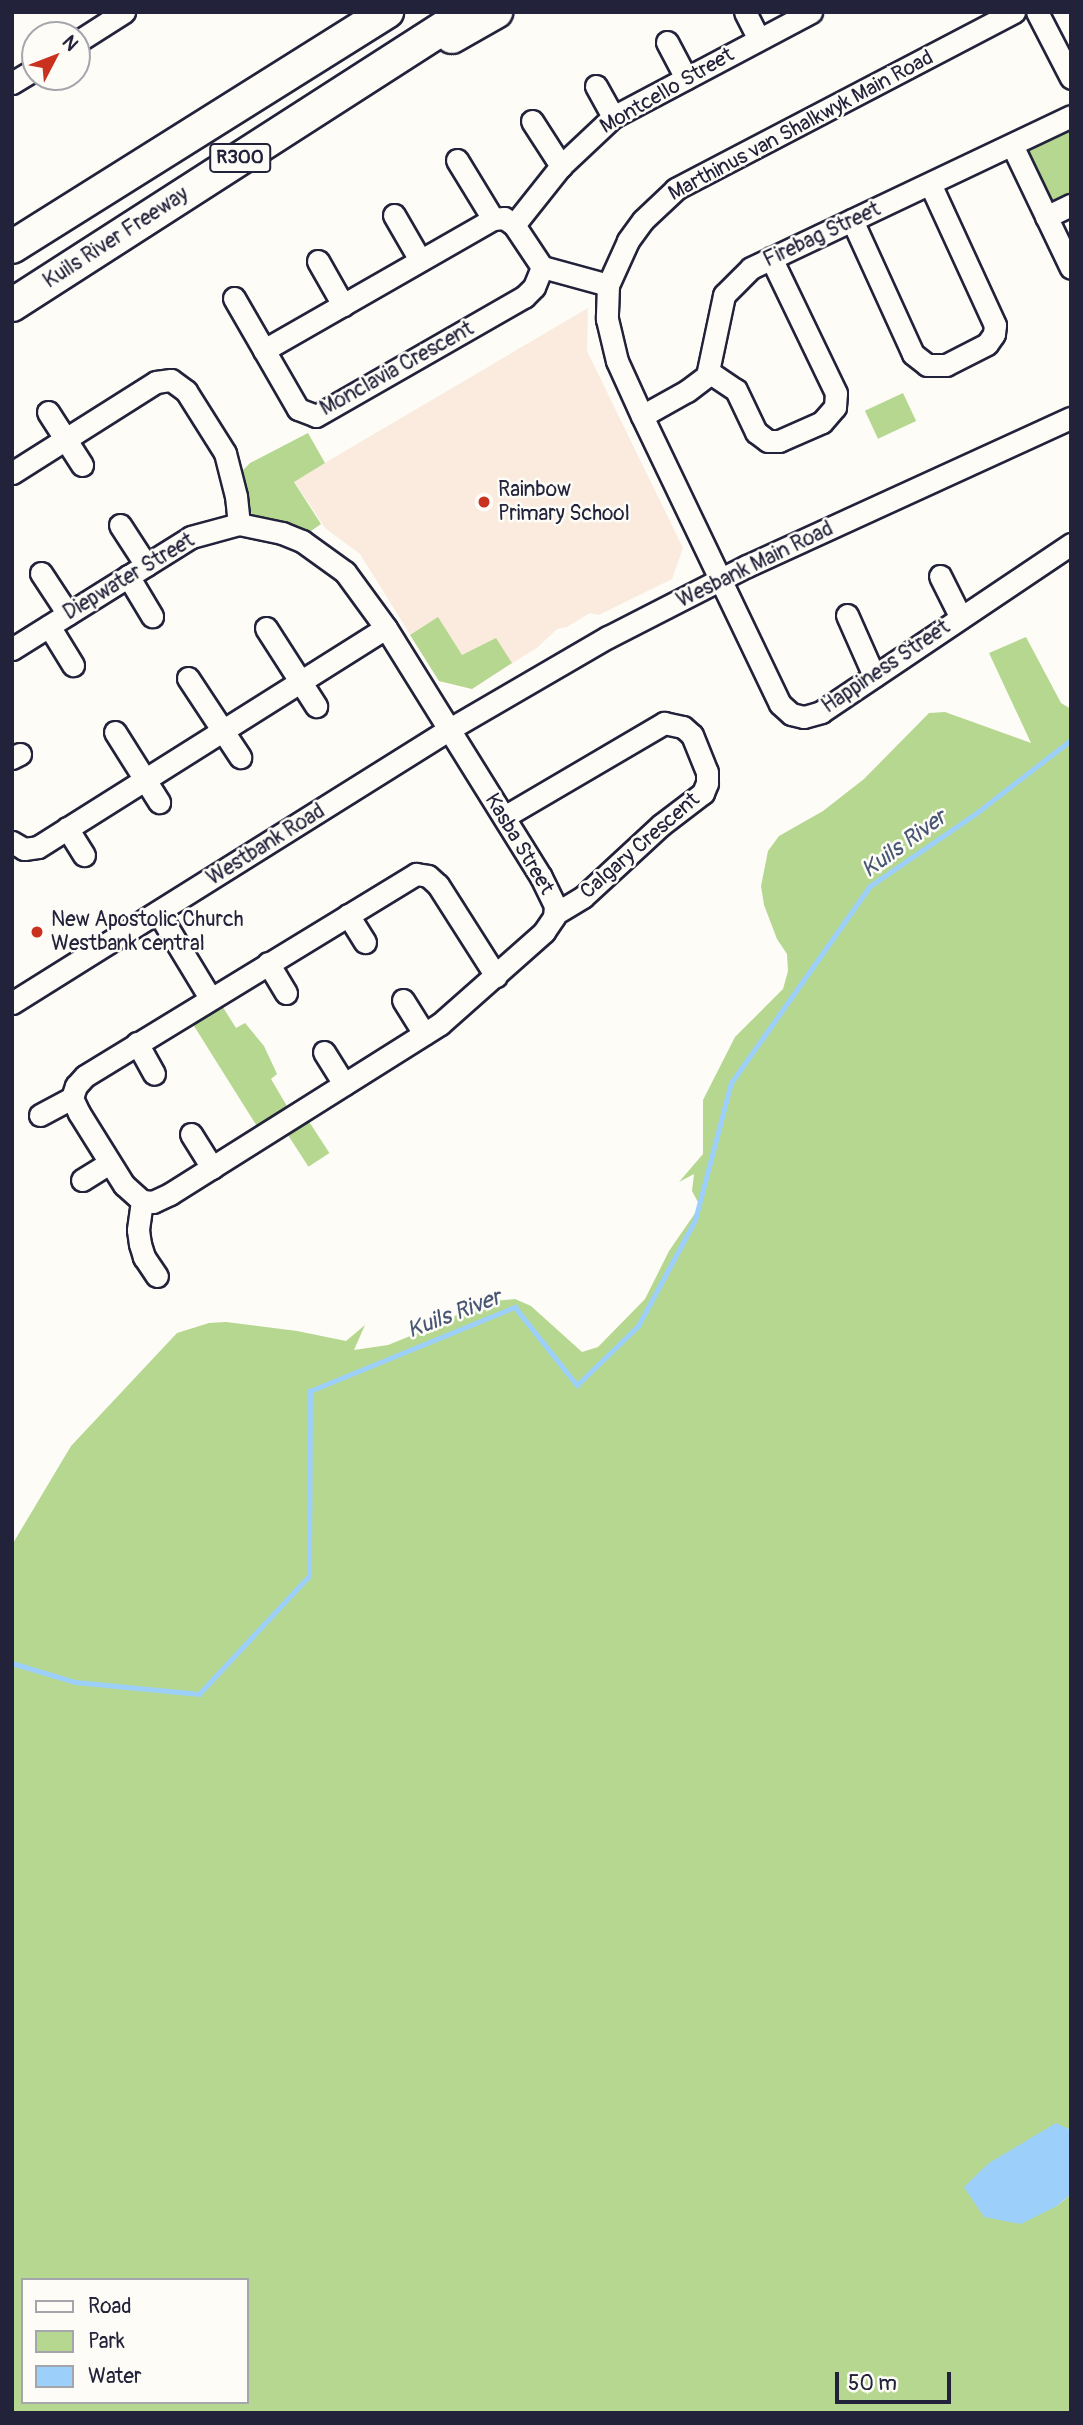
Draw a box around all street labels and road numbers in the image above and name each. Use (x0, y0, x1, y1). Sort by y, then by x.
street label: Montcello Street (596, 43, 738, 139)
street label: Marthinus van Shalkwyk Main Road (664, 45, 938, 207)
road number: R300 (208, 142, 272, 174)
street label: Kuils River Freeway (39, 182, 193, 294)
street label: Firebag Street (760, 197, 884, 273)
street label: Monclavia Crescent (316, 316, 478, 422)
street label: Wesbank Main Road (673, 516, 837, 614)
street label: Diepwater Street (59, 528, 199, 626)
street label: Happiness Street (817, 615, 955, 719)
street label: Calgary Crescent (575, 787, 705, 905)
street label: Kasba Street (479, 789, 559, 899)
street label: Westbank Road (202, 799, 330, 891)

